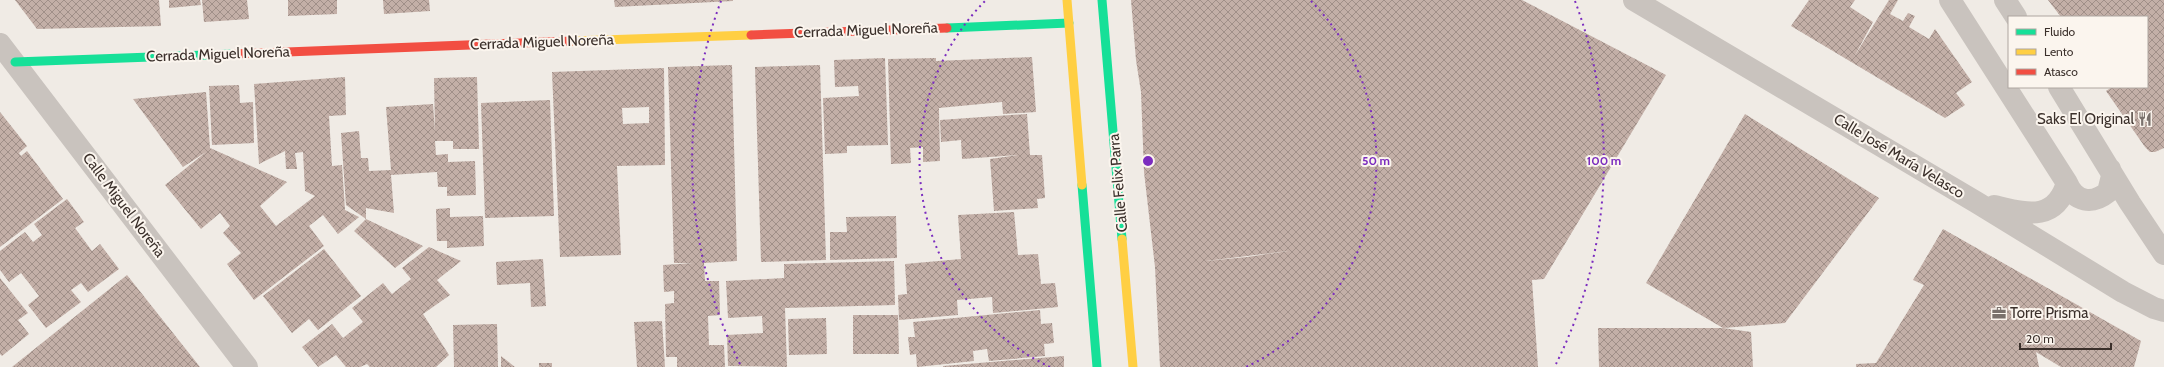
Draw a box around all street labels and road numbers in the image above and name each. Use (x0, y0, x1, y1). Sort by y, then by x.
street label: Cerrada Miguel Noreña (794, 18, 939, 42)
street label: Cerrada Miguel Noreña (470, 30, 615, 54)
street label: Cerrada Miguel Noreña (146, 42, 291, 66)
street label: Calle José María Velasco (1830, 110, 1968, 202)
street label: Calle Felix Parra (1105, 132, 1131, 233)
street label: Calle Miguel Noreña (79, 149, 170, 261)

